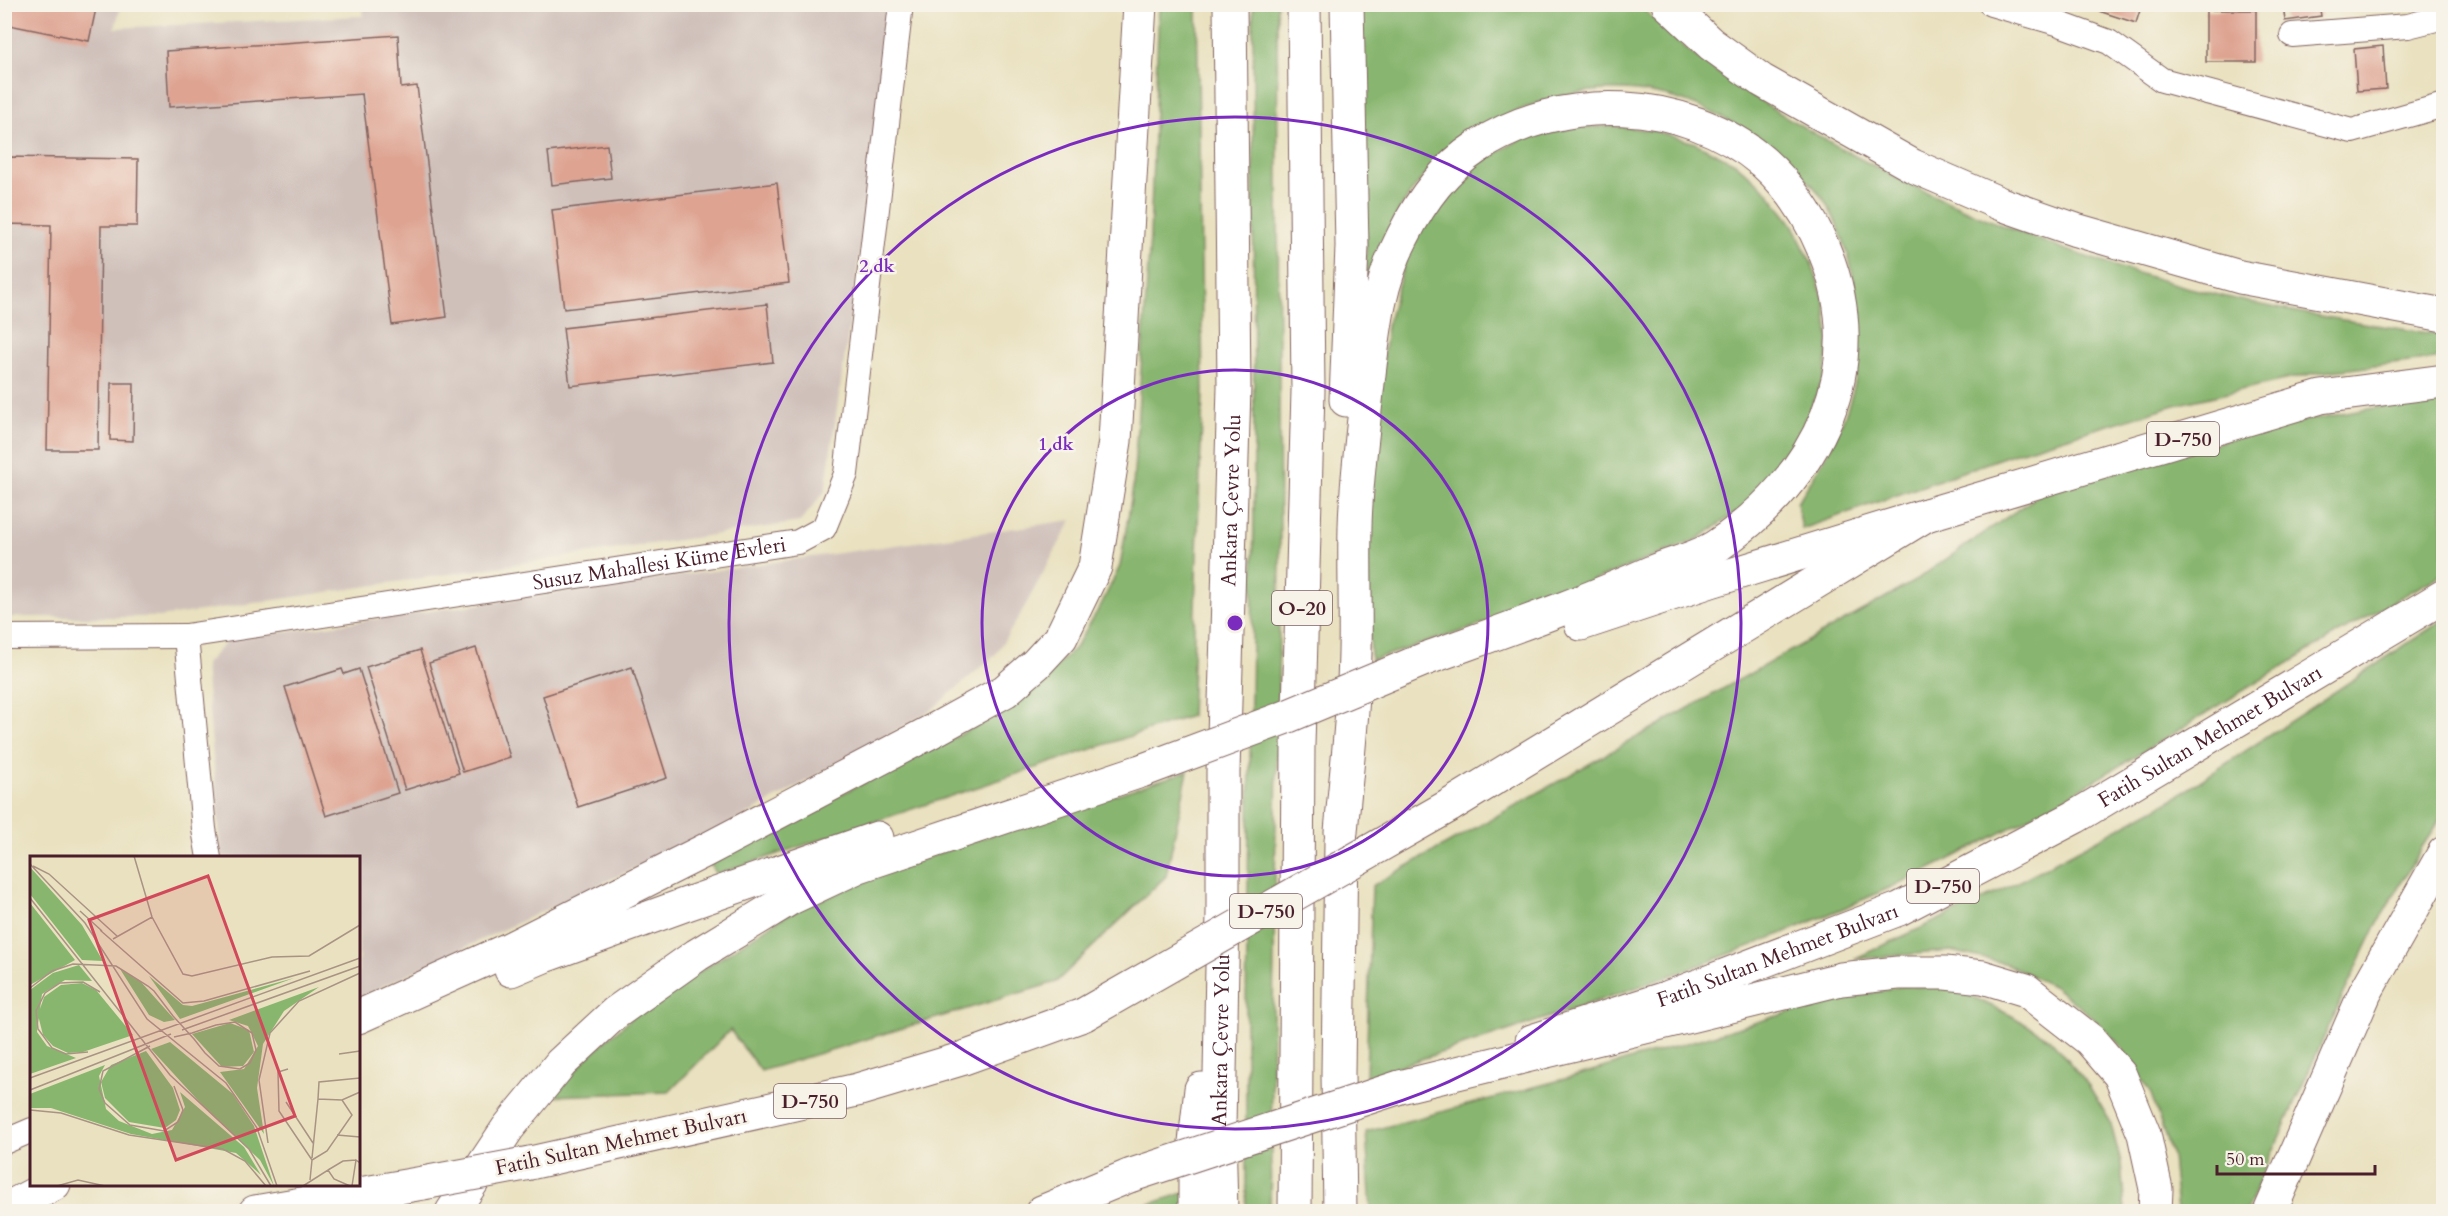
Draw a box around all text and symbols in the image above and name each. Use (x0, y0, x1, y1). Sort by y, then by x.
text: 2 dk (859, 254, 896, 279)
street label: Ankara Çevre Yolu (1214, 413, 1248, 587)
road number: D-750 (2147, 422, 2219, 456)
text: 1 dk (1038, 432, 1075, 457)
street label: Susuz Mahallesi Küme Evleri (530, 530, 788, 597)
road number: O-20 (1272, 591, 1332, 625)
centre of rings (1225, 613, 1245, 633)
street label: Fatih Sultan Mehmet Bulvarı (2092, 658, 2327, 815)
inset map (30, 856, 360, 1186)
road number: D-750 (1907, 869, 1979, 903)
road number: D-750 (1230, 894, 1302, 928)
street label: Fatih Sultan Mehmet Bulvarı (1653, 896, 1902, 1014)
street label: Ankara Çevre Yolu (1205, 953, 1237, 1127)
road number: D-750 (774, 1084, 846, 1118)
street label: Fatih Sultan Mehmet Bulvarı (493, 1101, 749, 1183)
scale bar (2217, 1138, 2374, 1176)
text: 50 m (2226, 1147, 2265, 1172)

